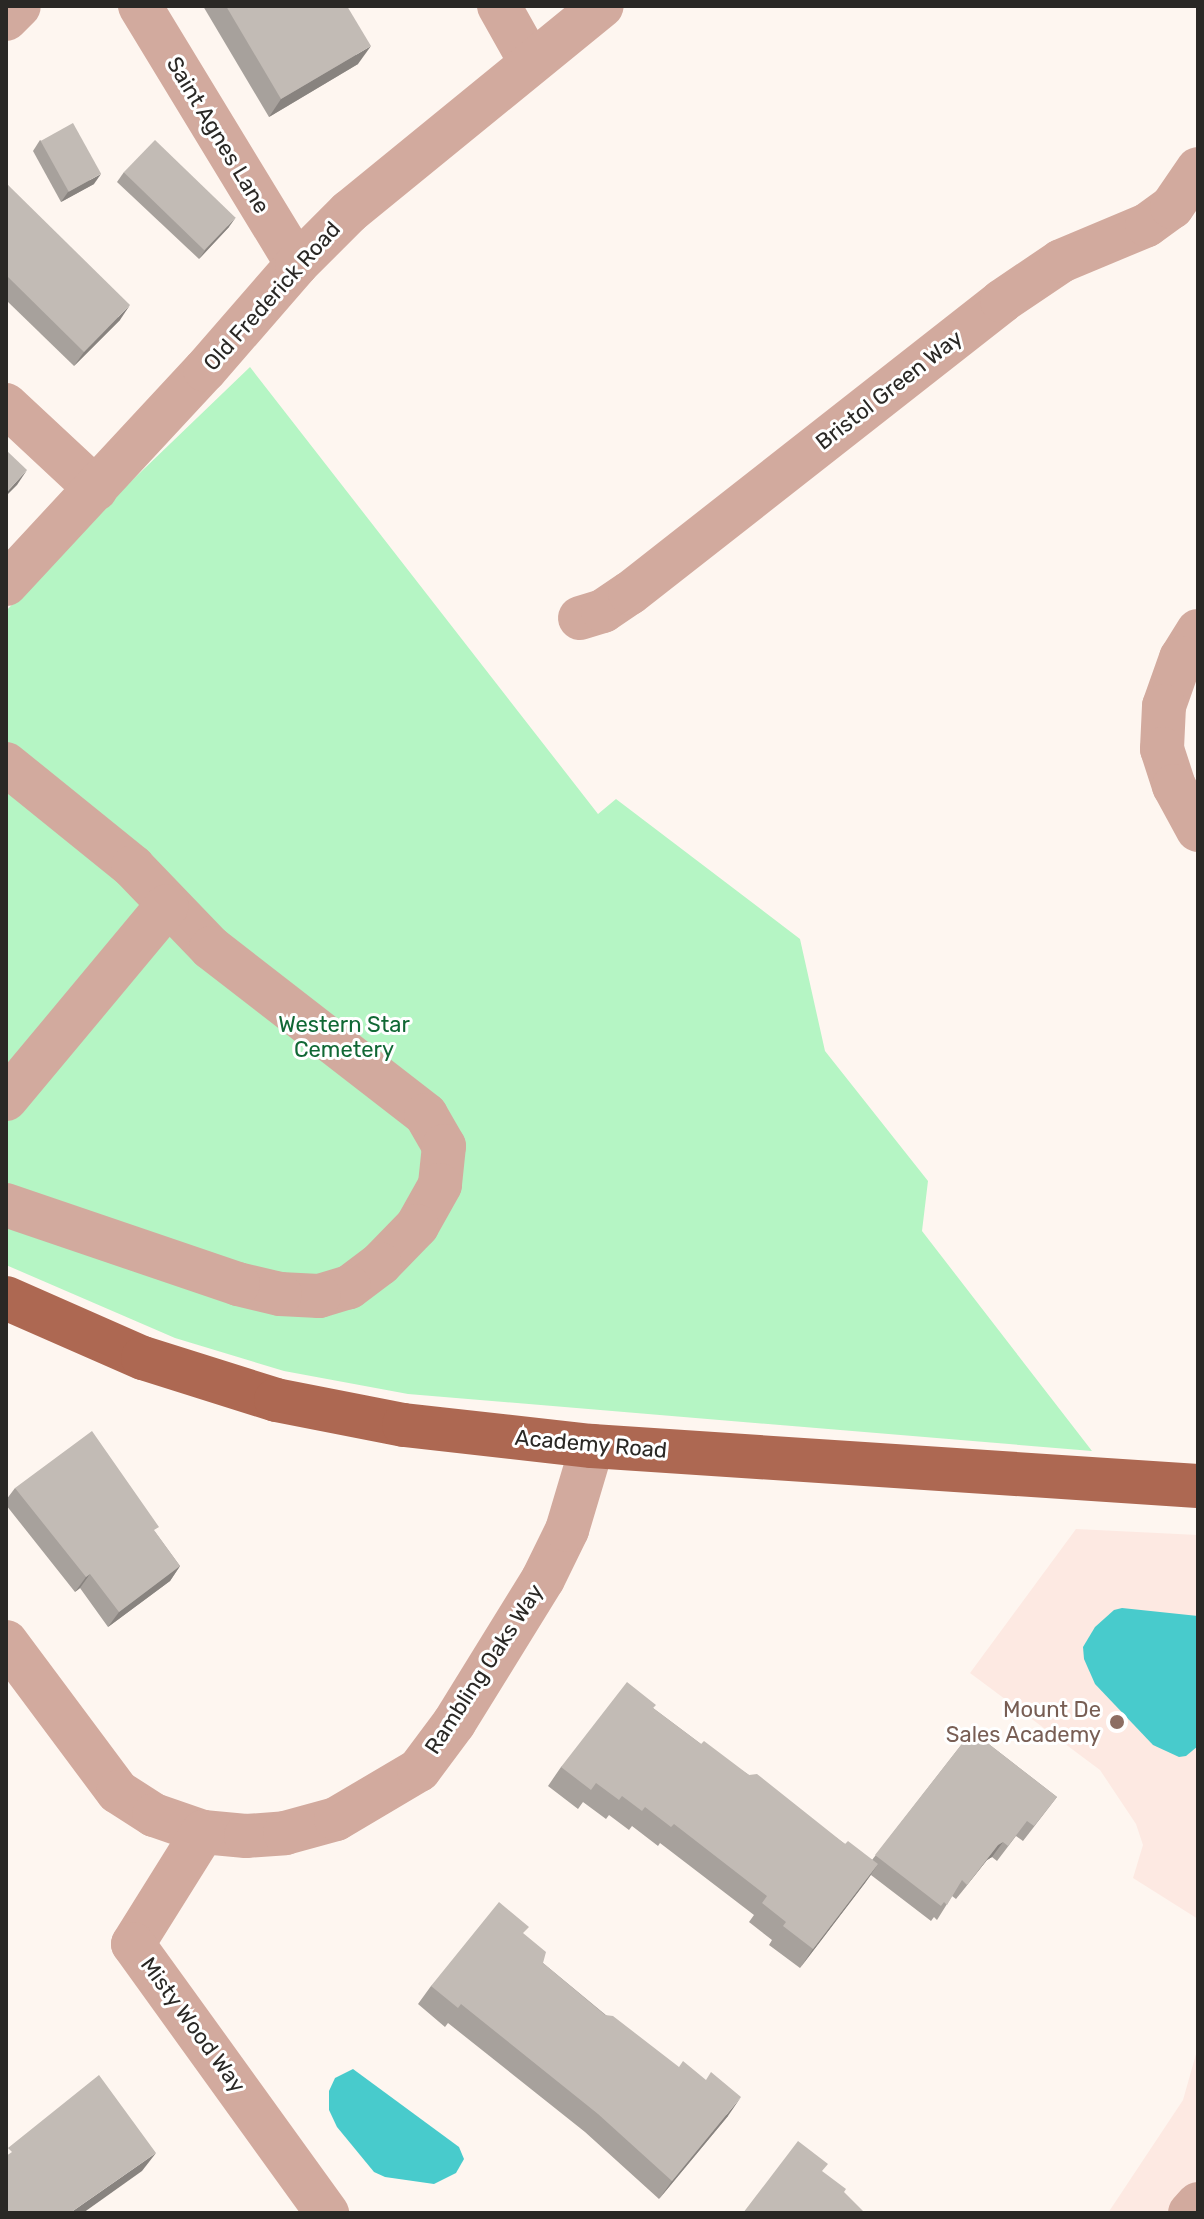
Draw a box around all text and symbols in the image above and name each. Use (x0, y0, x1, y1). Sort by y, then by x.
street label: Saint Agnes Lane (161, 52, 275, 218)
street label: Old Frederick Road (198, 216, 346, 376)
street label: Bristol Green Way (810, 324, 968, 456)
park label: Western Star Cemetery (278, 1011, 410, 1062)
street label: Academy Road (514, 1424, 668, 1464)
street label: Rambling Oaks Way (419, 1579, 549, 1759)
place label: Mount De Sales Academy (945, 1696, 1101, 1748)
marker: Mount De Sales Academy (1108, 1713, 1126, 1731)
street label: Misty Wood Way (135, 1952, 251, 2098)

